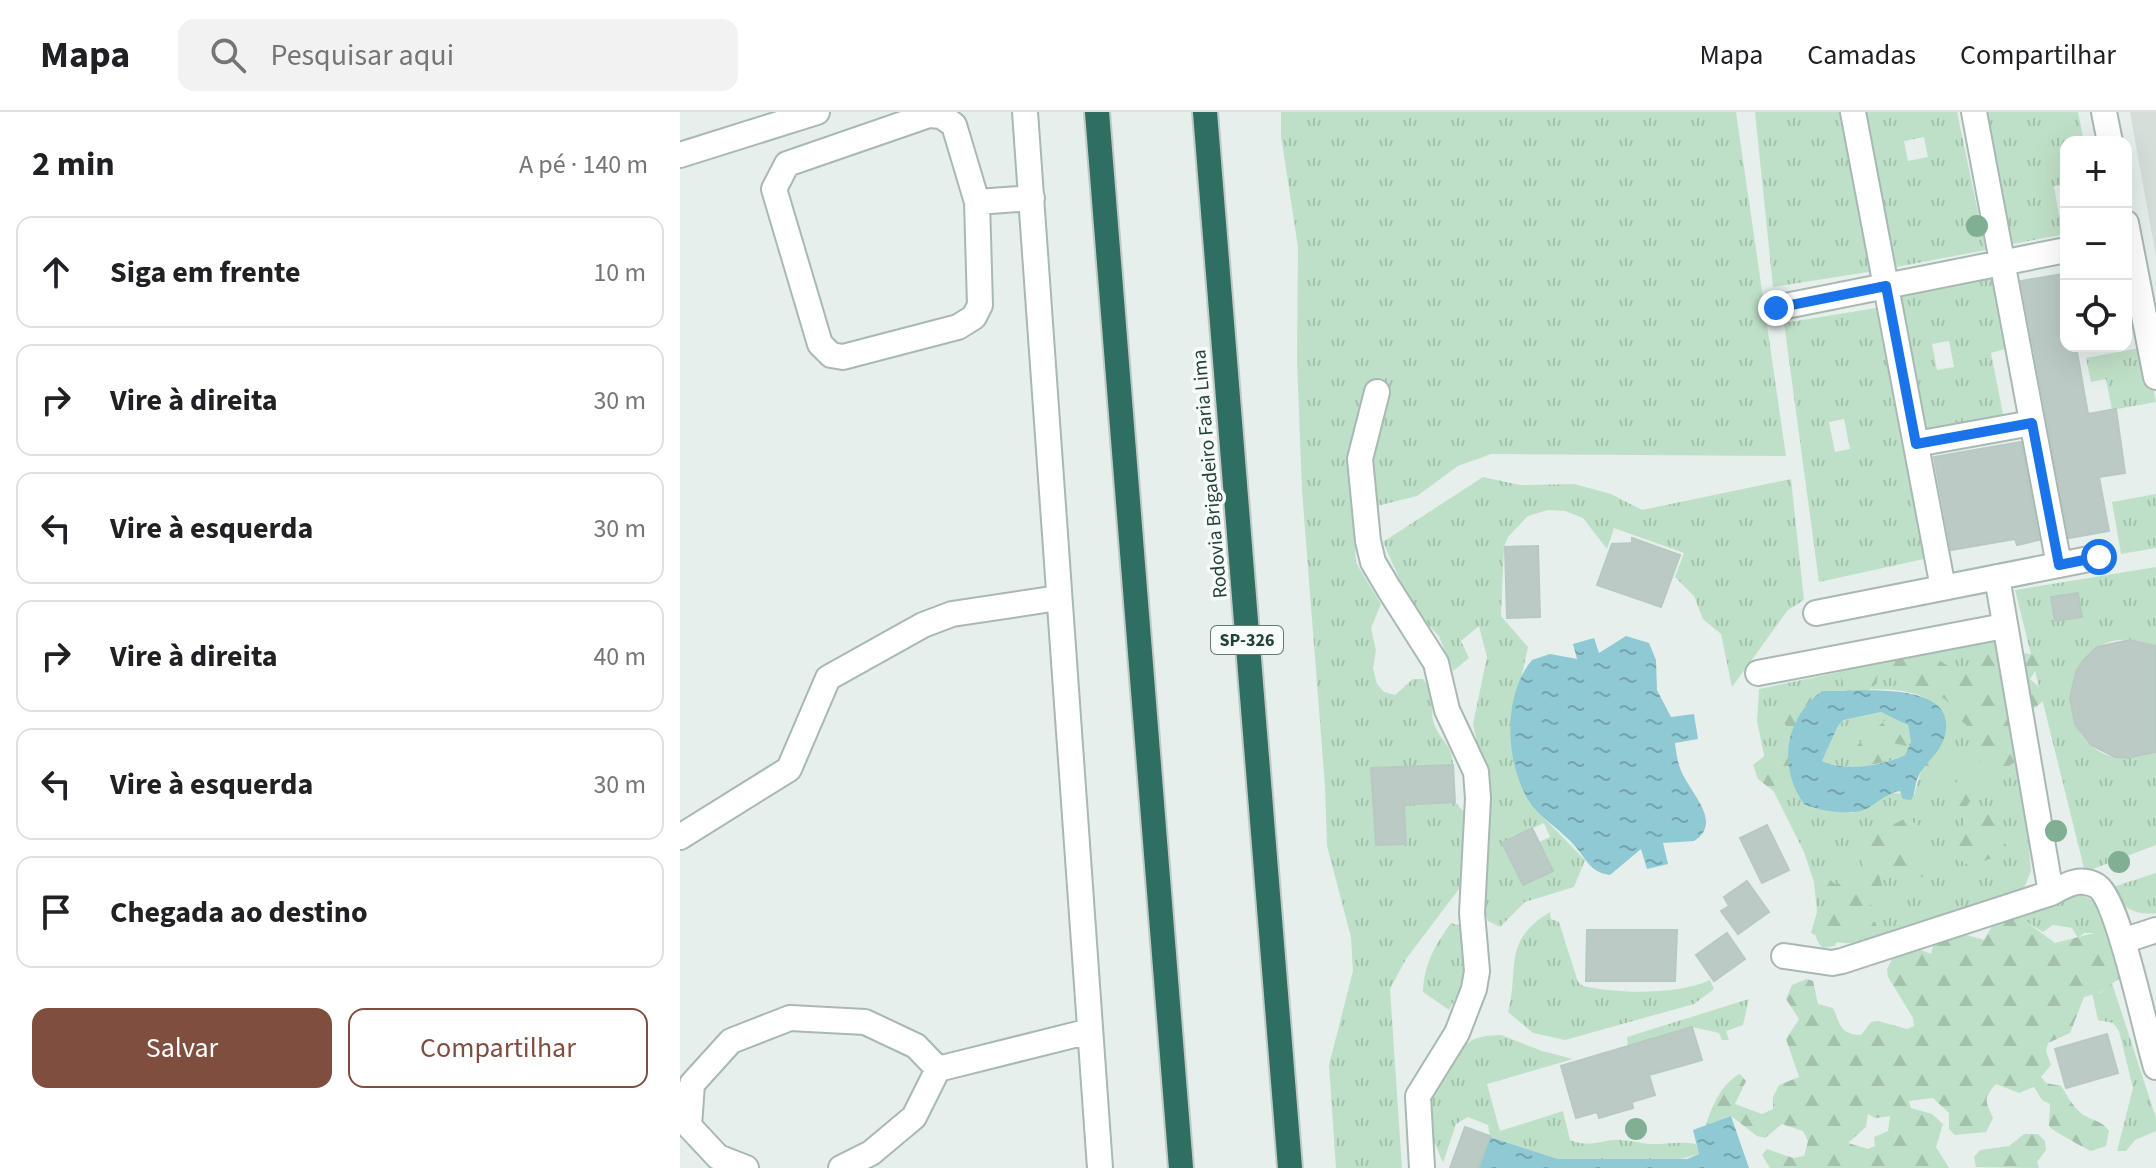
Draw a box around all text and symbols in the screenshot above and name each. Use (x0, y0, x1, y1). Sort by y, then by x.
search box (178, 19, 738, 91)
text: Mapa (40, 28, 130, 82)
icon: search (206, 33, 250, 77)
text: Pesquisar aqui (270, 34, 454, 77)
text: Mapa (1700, 35, 1763, 75)
text: Camadas (1807, 35, 1916, 75)
text: Compartilhar (1960, 35, 2116, 75)
map controls (2060, 136, 2132, 352)
button: + (2060, 136, 2132, 208)
text: 2 min (32, 140, 115, 189)
text: A pé · 140 m (519, 146, 648, 183)
button: − (2060, 208, 2132, 280)
icon: ahead (34, 250, 78, 294)
text: Siga em frente (110, 251, 301, 294)
text: 10 m (593, 254, 646, 291)
button: locate (2060, 280, 2132, 352)
route end (1758, 290, 1794, 326)
street label: Rodovia Brigadeiro Faria Lima (1185, 348, 1235, 600)
icon: right (34, 378, 78, 422)
text: Vire à direita (110, 379, 278, 422)
text: 30 m (593, 382, 646, 419)
icon: left (34, 506, 78, 550)
text: Vire à esquerda (110, 507, 313, 550)
text: 30 m (593, 510, 646, 547)
route start (2081, 539, 2117, 575)
road number: SP-326 (1211, 626, 1283, 654)
icon: right (34, 634, 78, 678)
text: Vire à direita (110, 635, 278, 678)
text: 40 m (593, 638, 646, 675)
icon: left (34, 762, 78, 806)
text: Vire à esquerda (110, 763, 313, 806)
text: 30 m (593, 766, 646, 803)
icon: arrive (34, 890, 78, 934)
text: Chegada ao destino (110, 891, 368, 934)
button: Salvar (32, 1008, 332, 1088)
button: Compartilhar (348, 1008, 648, 1088)

